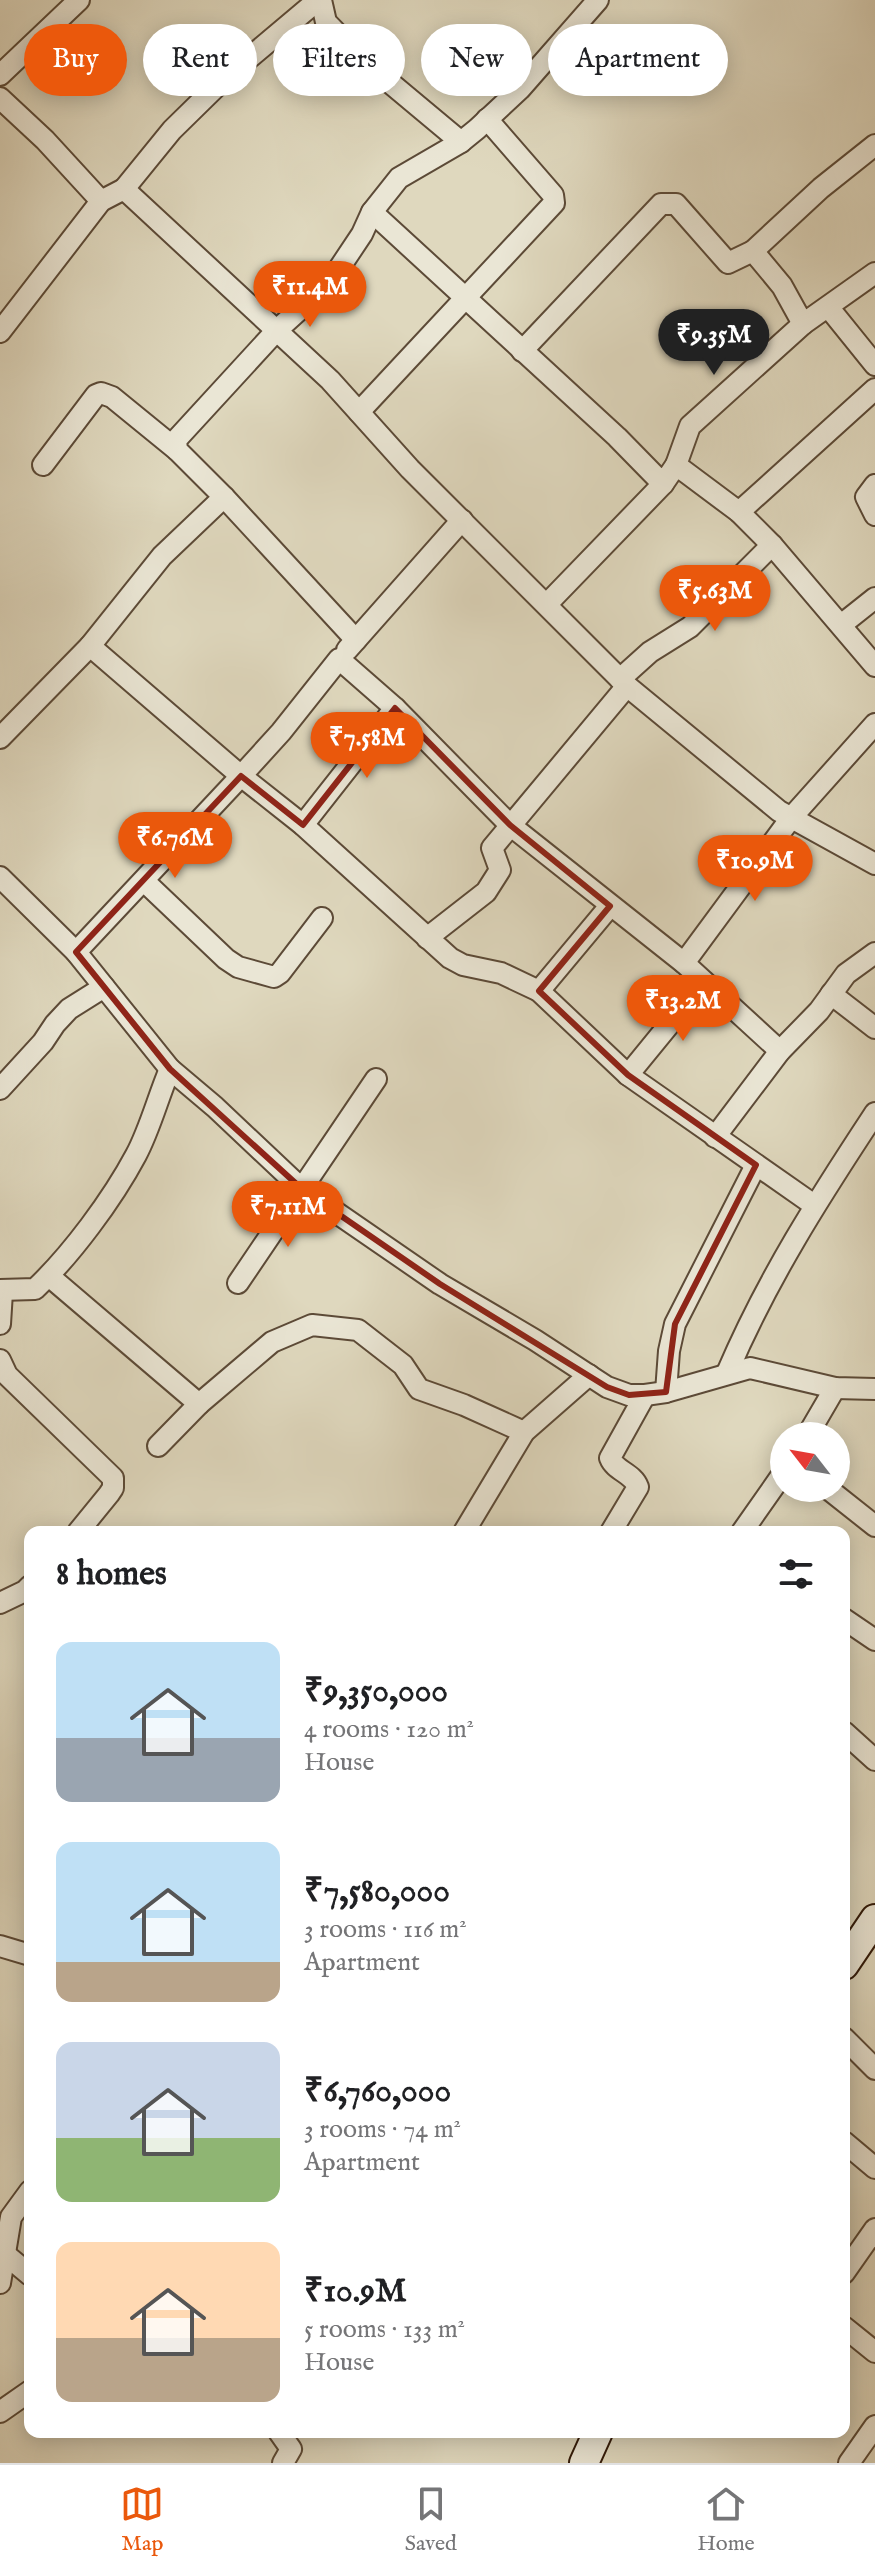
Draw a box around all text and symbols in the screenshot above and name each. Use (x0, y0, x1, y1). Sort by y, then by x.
chip: Buy (24, 24, 127, 96)
chip: Rent (143, 24, 257, 96)
chip: Filters (273, 24, 405, 96)
chip: New (421, 24, 532, 96)
chip: Apartment (548, 24, 728, 96)
pin: ₹11.4M (245, 261, 375, 329)
text: ₹11.4M (271, 270, 349, 303)
pin: ₹9.35M (649, 309, 779, 377)
text: ₹9.35M (676, 318, 752, 351)
pin: ₹5.63M (650, 565, 780, 633)
text: ₹5.63M (678, 574, 753, 607)
pin: ₹7.58M (302, 712, 432, 780)
text: ₹7.58M (329, 721, 405, 754)
pin: ₹6.76M (110, 812, 240, 880)
text: ₹6.76M (136, 821, 214, 854)
pin: ₹10.9M (690, 835, 820, 903)
text: ₹10.9M (716, 844, 794, 877)
pin: ₹13.2M (618, 975, 748, 1043)
text: ₹13.2M (645, 984, 721, 1017)
pin: ₹7.11M (223, 1181, 353, 1249)
text: ₹7.11M (250, 1190, 326, 1223)
north arrow (770, 1422, 850, 1502)
map controls (770, 1422, 850, 1502)
icon: filters (774, 1552, 818, 1596)
text: 8 homes (56, 1553, 167, 1596)
text: ₹9,350,000 (304, 1670, 448, 1713)
icon: home (120, 1674, 216, 1770)
text: 4 rooms · 120 m² (304, 1713, 474, 1746)
text: House (304, 1746, 374, 1779)
text: ₹7,580,000 (304, 1870, 450, 1913)
icon: home (120, 1874, 216, 1970)
text: 3 rooms · 116 m² (304, 1913, 467, 1946)
text: Apartment (304, 1946, 420, 1979)
text: ₹6,760,000 (304, 2070, 451, 2113)
icon: home (120, 2074, 216, 2170)
text: 3 rooms · 74 m² (304, 2113, 461, 2146)
text: Apartment (304, 2146, 420, 2179)
text: ₹10.9M (304, 2270, 407, 2313)
icon: home (120, 2274, 216, 2370)
text: 5 rooms · 133 m² (304, 2313, 465, 2346)
text: House (304, 2346, 374, 2379)
tab: Map (120, 2482, 164, 2558)
tab: Saved (405, 2482, 457, 2558)
tab: Home (697, 2482, 755, 2558)

